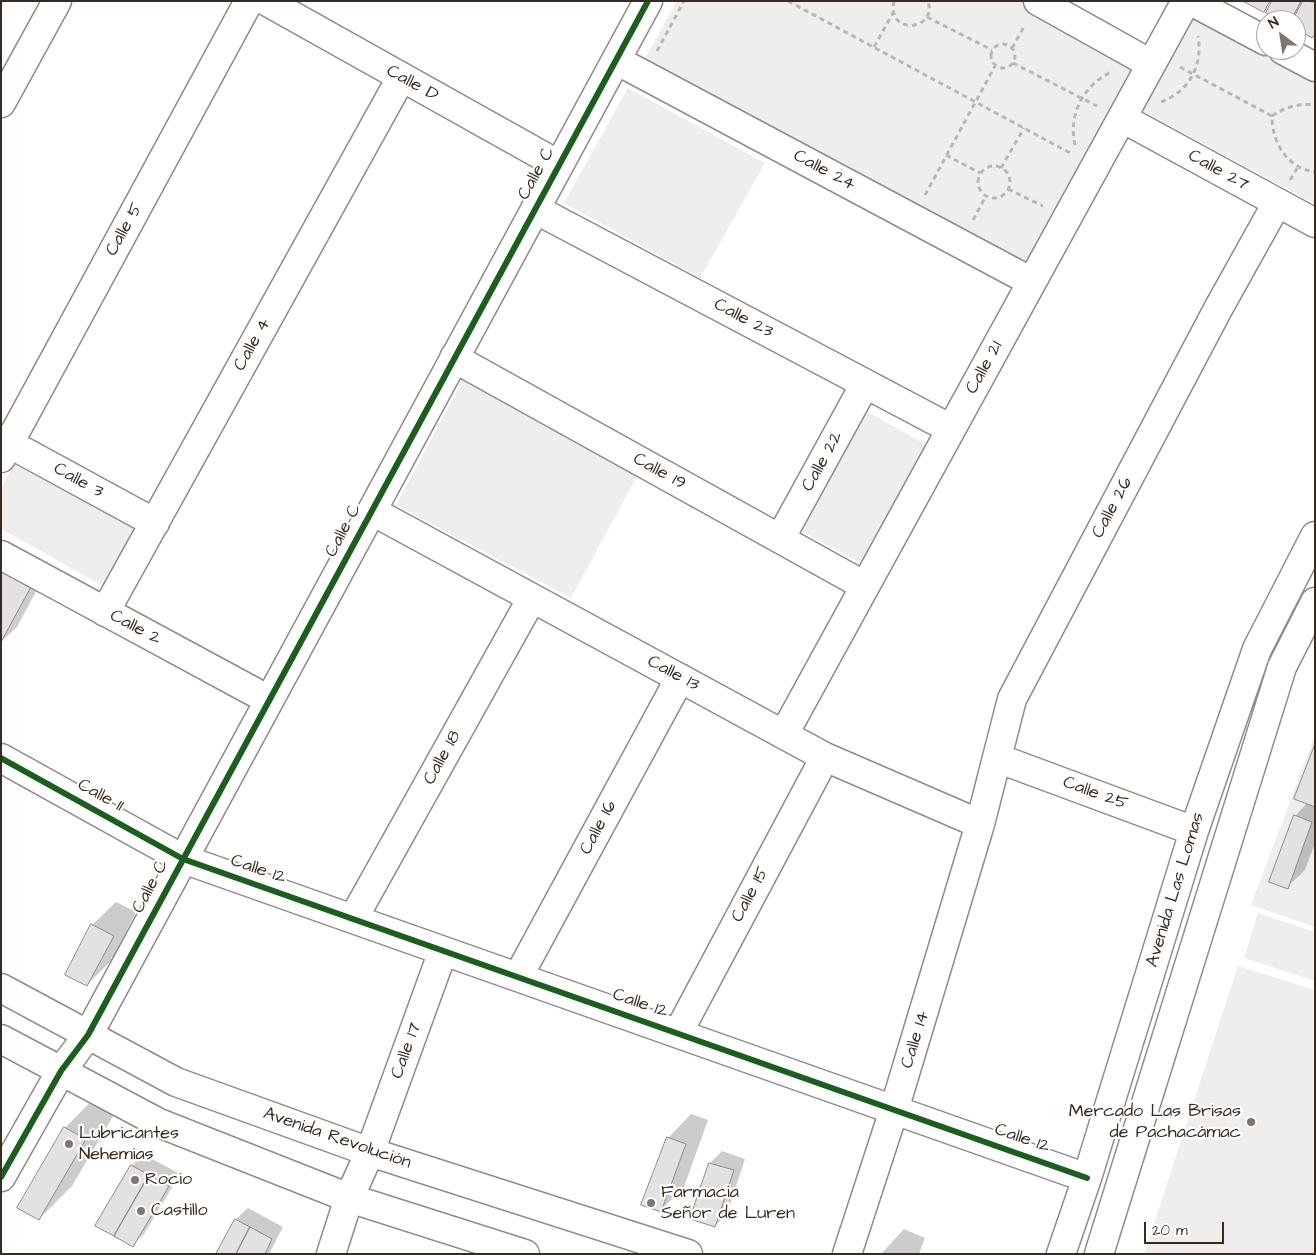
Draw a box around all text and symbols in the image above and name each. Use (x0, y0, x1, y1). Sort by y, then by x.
north arrow (1256, 10, 1306, 60)
text: N (1265, 12, 1283, 34)
street label: Calle D (382, 61, 442, 107)
street label: Calle C (514, 144, 560, 204)
street label: Calle 24 (789, 146, 859, 196)
street label: Calle 27 (1184, 146, 1252, 196)
street label: Calle 5 (102, 200, 148, 260)
street label: Calle 23 (710, 294, 776, 344)
street label: Calle 4 (230, 315, 276, 375)
street label: Calle 21 (962, 338, 1008, 398)
street label: Calle 22 (798, 428, 848, 496)
street label: Calle 19 (629, 449, 689, 495)
street label: Calle 3 (49, 459, 107, 503)
street label: Calle 26 (1088, 474, 1138, 542)
street label: Calle C (321, 501, 367, 561)
street label: Calle 2 (106, 606, 164, 650)
street label: Calle 13 (643, 651, 703, 697)
street label: Calle 18 (419, 727, 467, 789)
street label: Calle 25 (1060, 772, 1130, 816)
street label: Calle 11 (73, 775, 127, 817)
street label: Calle 16 (576, 797, 622, 859)
street label: Avenida Las Lomas (1142, 810, 1210, 970)
street label: Calle 12 (227, 850, 289, 890)
street label: Calle C (128, 857, 174, 917)
street label: Calle 15 (727, 864, 775, 926)
street label: Calle 12 (609, 984, 671, 1024)
street label: Calle 14 (897, 1009, 935, 1071)
street label: Calle 17 (387, 1020, 427, 1082)
place label: Mercado Las Brisas de Pachacámac (1069, 1101, 1241, 1144)
street label: Avenida Revolución (260, 1104, 414, 1174)
marker: Mercado Las Brisas de Pachacámac (1245, 1116, 1257, 1128)
street label: Calle 12 (991, 1119, 1053, 1159)
place label: Lubricantes Nehemias (79, 1123, 179, 1166)
marker: Lubricantes Nehemias (63, 1138, 75, 1150)
place label: Rocio (145, 1169, 192, 1191)
marker: Rocio (129, 1174, 141, 1186)
place label: Farmacia Señor de Luren (661, 1182, 795, 1224)
marker: Farmacia Señor de Luren (645, 1197, 657, 1209)
place label: Castillo (151, 1200, 208, 1222)
marker: Castillo (135, 1205, 147, 1217)
scale bar (1146, 1212, 1226, 1244)
text: 20 m (1152, 1220, 1188, 1241)

